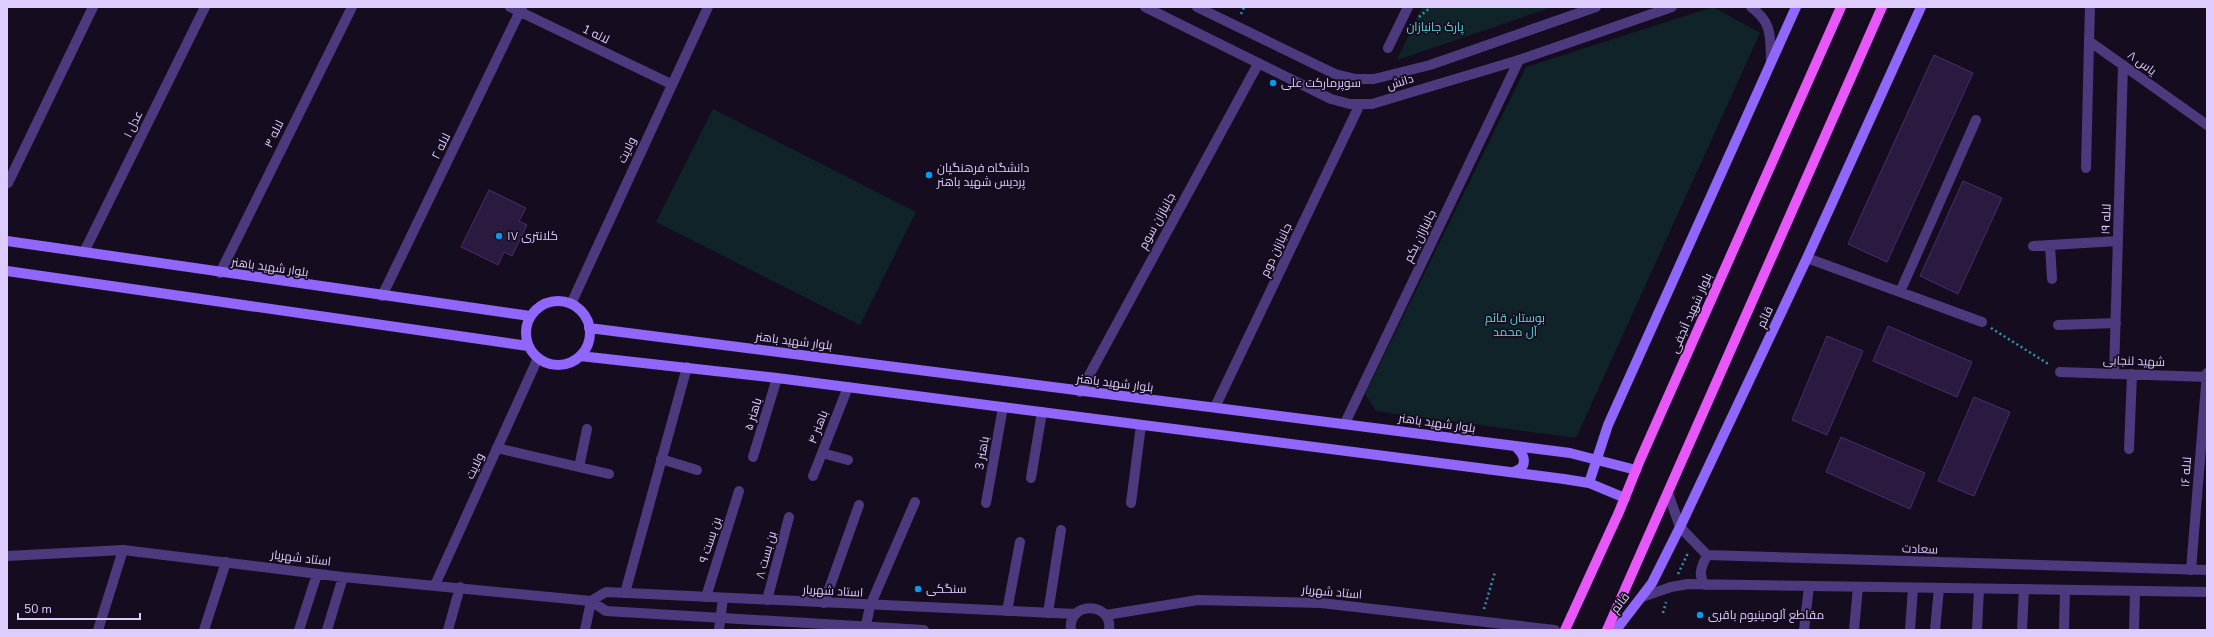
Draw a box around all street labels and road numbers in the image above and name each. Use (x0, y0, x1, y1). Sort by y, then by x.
street label: لاله 1 (580, 21, 612, 47)
street label: یاس ۸ (2124, 47, 2160, 79)
street label: دانش (1385, 70, 1416, 94)
street label: عدل ۱ (120, 108, 146, 140)
street label: لاله ۳ (260, 117, 288, 151)
street label: لاله ۲ (428, 130, 454, 162)
street label: ولایت (614, 134, 640, 166)
street label: جانبازان سوم (1135, 190, 1179, 252)
street label: لاله ۱۹ (2097, 203, 2115, 235)
street label: جانبازان یکم (1400, 207, 1440, 265)
street label: جانبازان دوم (1257, 220, 1295, 280)
street label: بلوار شهید باهنر (229, 254, 310, 280)
street label: بلوار شهید آنجفی (1666, 270, 1716, 356)
street label: قائم (1753, 304, 1777, 330)
street label: بلوار شهید باهنر (754, 328, 833, 354)
street label: شهید لنجابی (2103, 352, 2165, 370)
street label: بلوار شهید باهنر (1075, 370, 1154, 396)
street label: باهنر ۵ (741, 396, 765, 432)
street label: باهنر ۴ (804, 408, 832, 446)
street label: بلوار شهید باهنر (1396, 410, 1477, 436)
street label: باهنر 3 (971, 435, 993, 471)
street label: ولایت (462, 450, 488, 482)
street label: لاله ۱۶ (2177, 456, 2195, 488)
street label: بن بست ۹ (695, 515, 725, 565)
street label: بن بست ۸ (752, 529, 780, 581)
street label: سعادت (1902, 540, 1939, 558)
street label: استاد شهریار (269, 546, 332, 570)
street label: استاد شهریار (801, 581, 864, 601)
street label: استاد شهریار (1300, 581, 1363, 603)
street label: قائم (1607, 589, 1633, 617)

